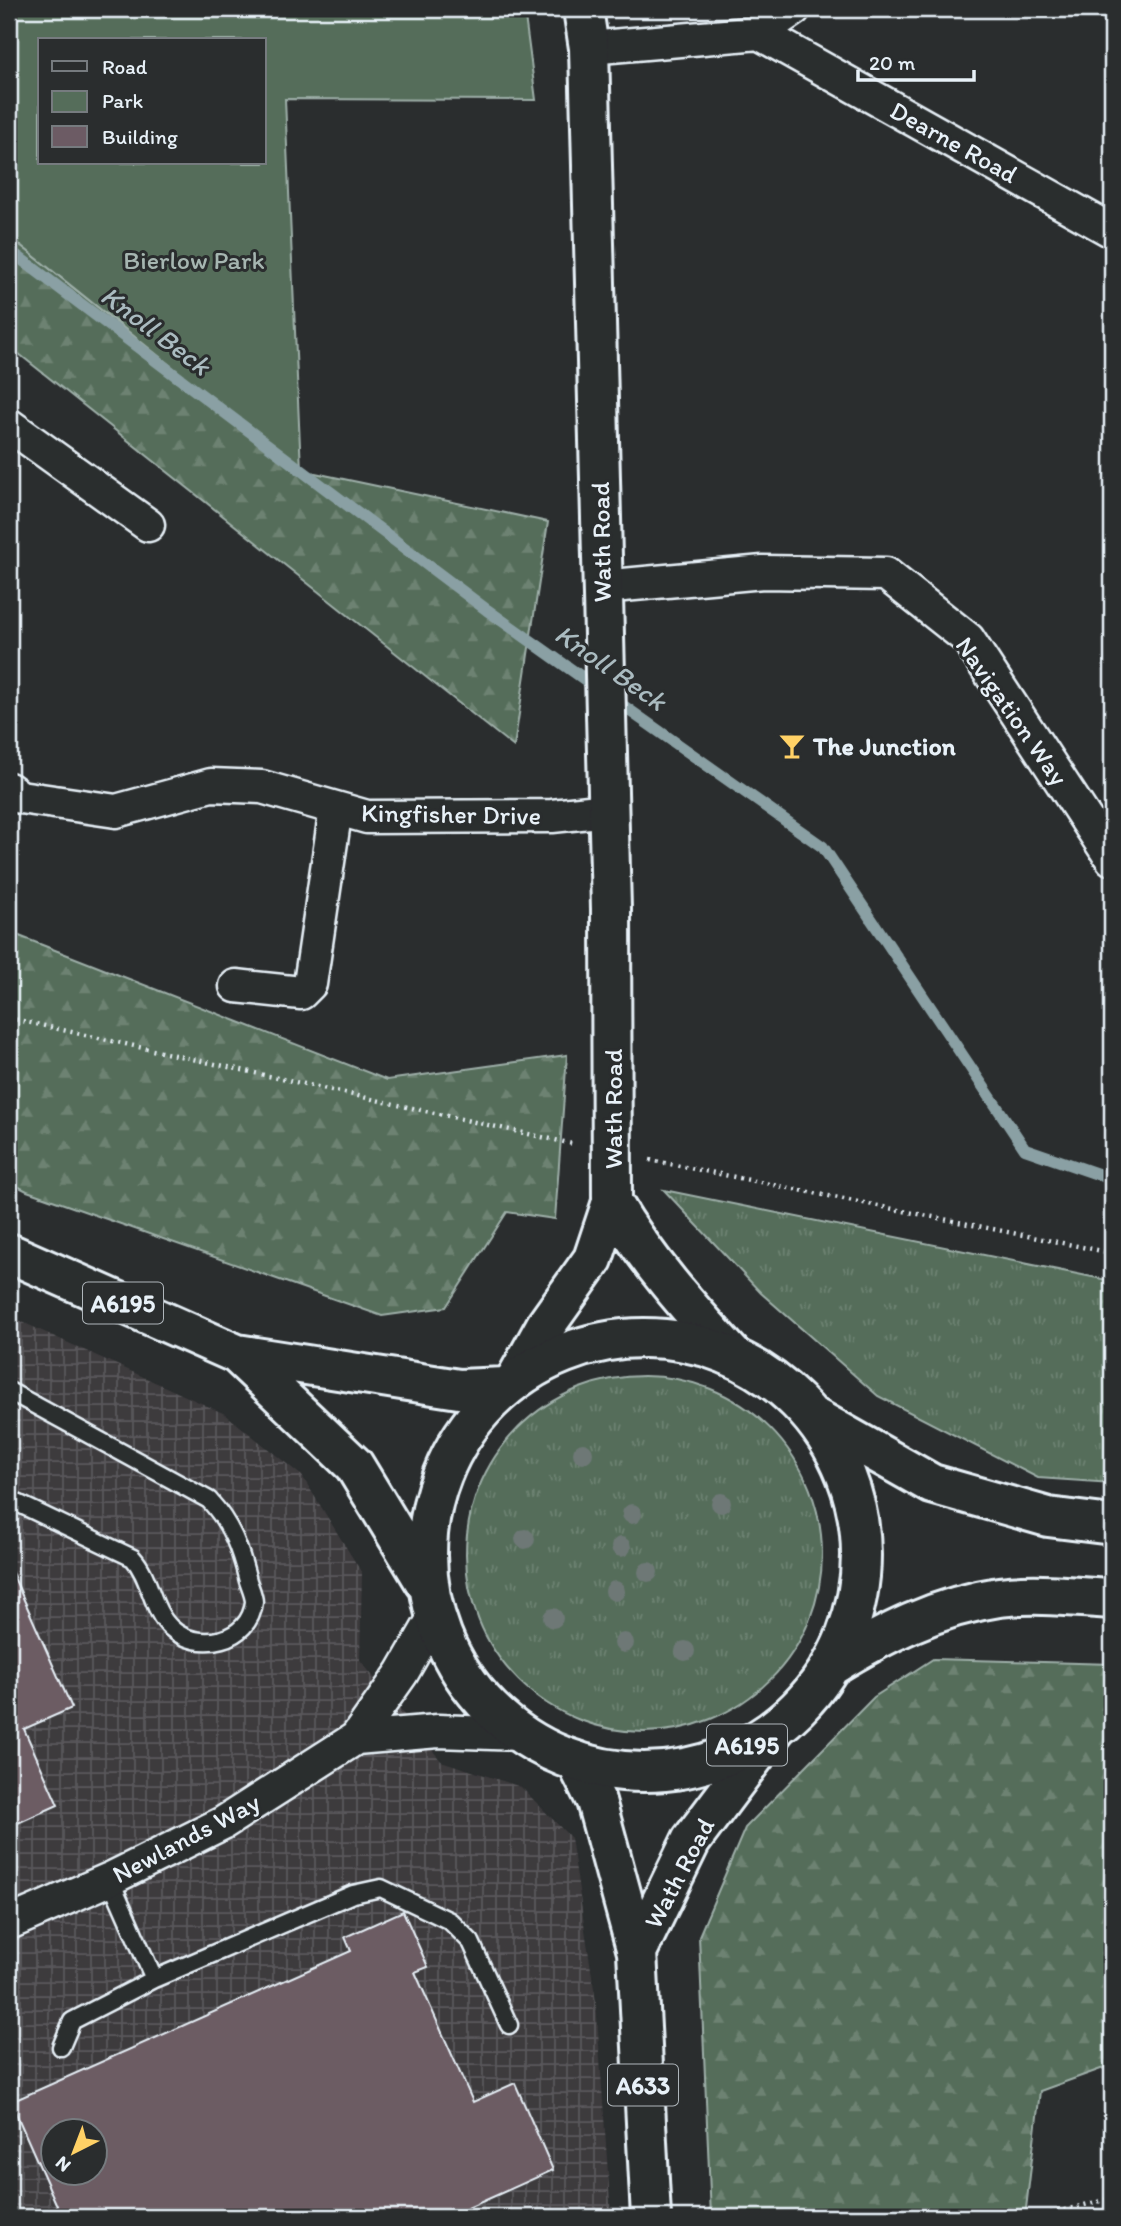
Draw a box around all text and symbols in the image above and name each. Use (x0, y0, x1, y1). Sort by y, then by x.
legend (38, 38, 266, 164)
scale bar (858, 38, 974, 82)
text: 20 m (869, 50, 916, 75)
text: Road (102, 54, 148, 79)
text: Park (102, 88, 144, 113)
street label: Dearne Road (885, 94, 1023, 190)
text: Building (102, 124, 178, 149)
park label: Bierlow Park (123, 244, 265, 276)
water label: Knoll Beck (95, 278, 219, 383)
street label: Wath Road (584, 481, 618, 603)
water label: Knoll Beck (549, 616, 675, 719)
street label: Navigation Way (949, 630, 1075, 792)
place label: The Junction (812, 730, 956, 762)
bar icon: The Junction (777, 731, 807, 761)
street label: Kingfisher Drive (361, 796, 541, 832)
street label: Wath Road (597, 1049, 629, 1169)
road number: A6195 (83, 1282, 163, 1324)
road number: A6195 (707, 1724, 787, 1765)
street label: Newlands Way (107, 1786, 265, 1890)
street label: Wath Road (637, 1812, 721, 1934)
road number: A633 (608, 2064, 678, 2106)
north arrow (38, 2118, 108, 2188)
text: N (50, 2151, 75, 2177)

